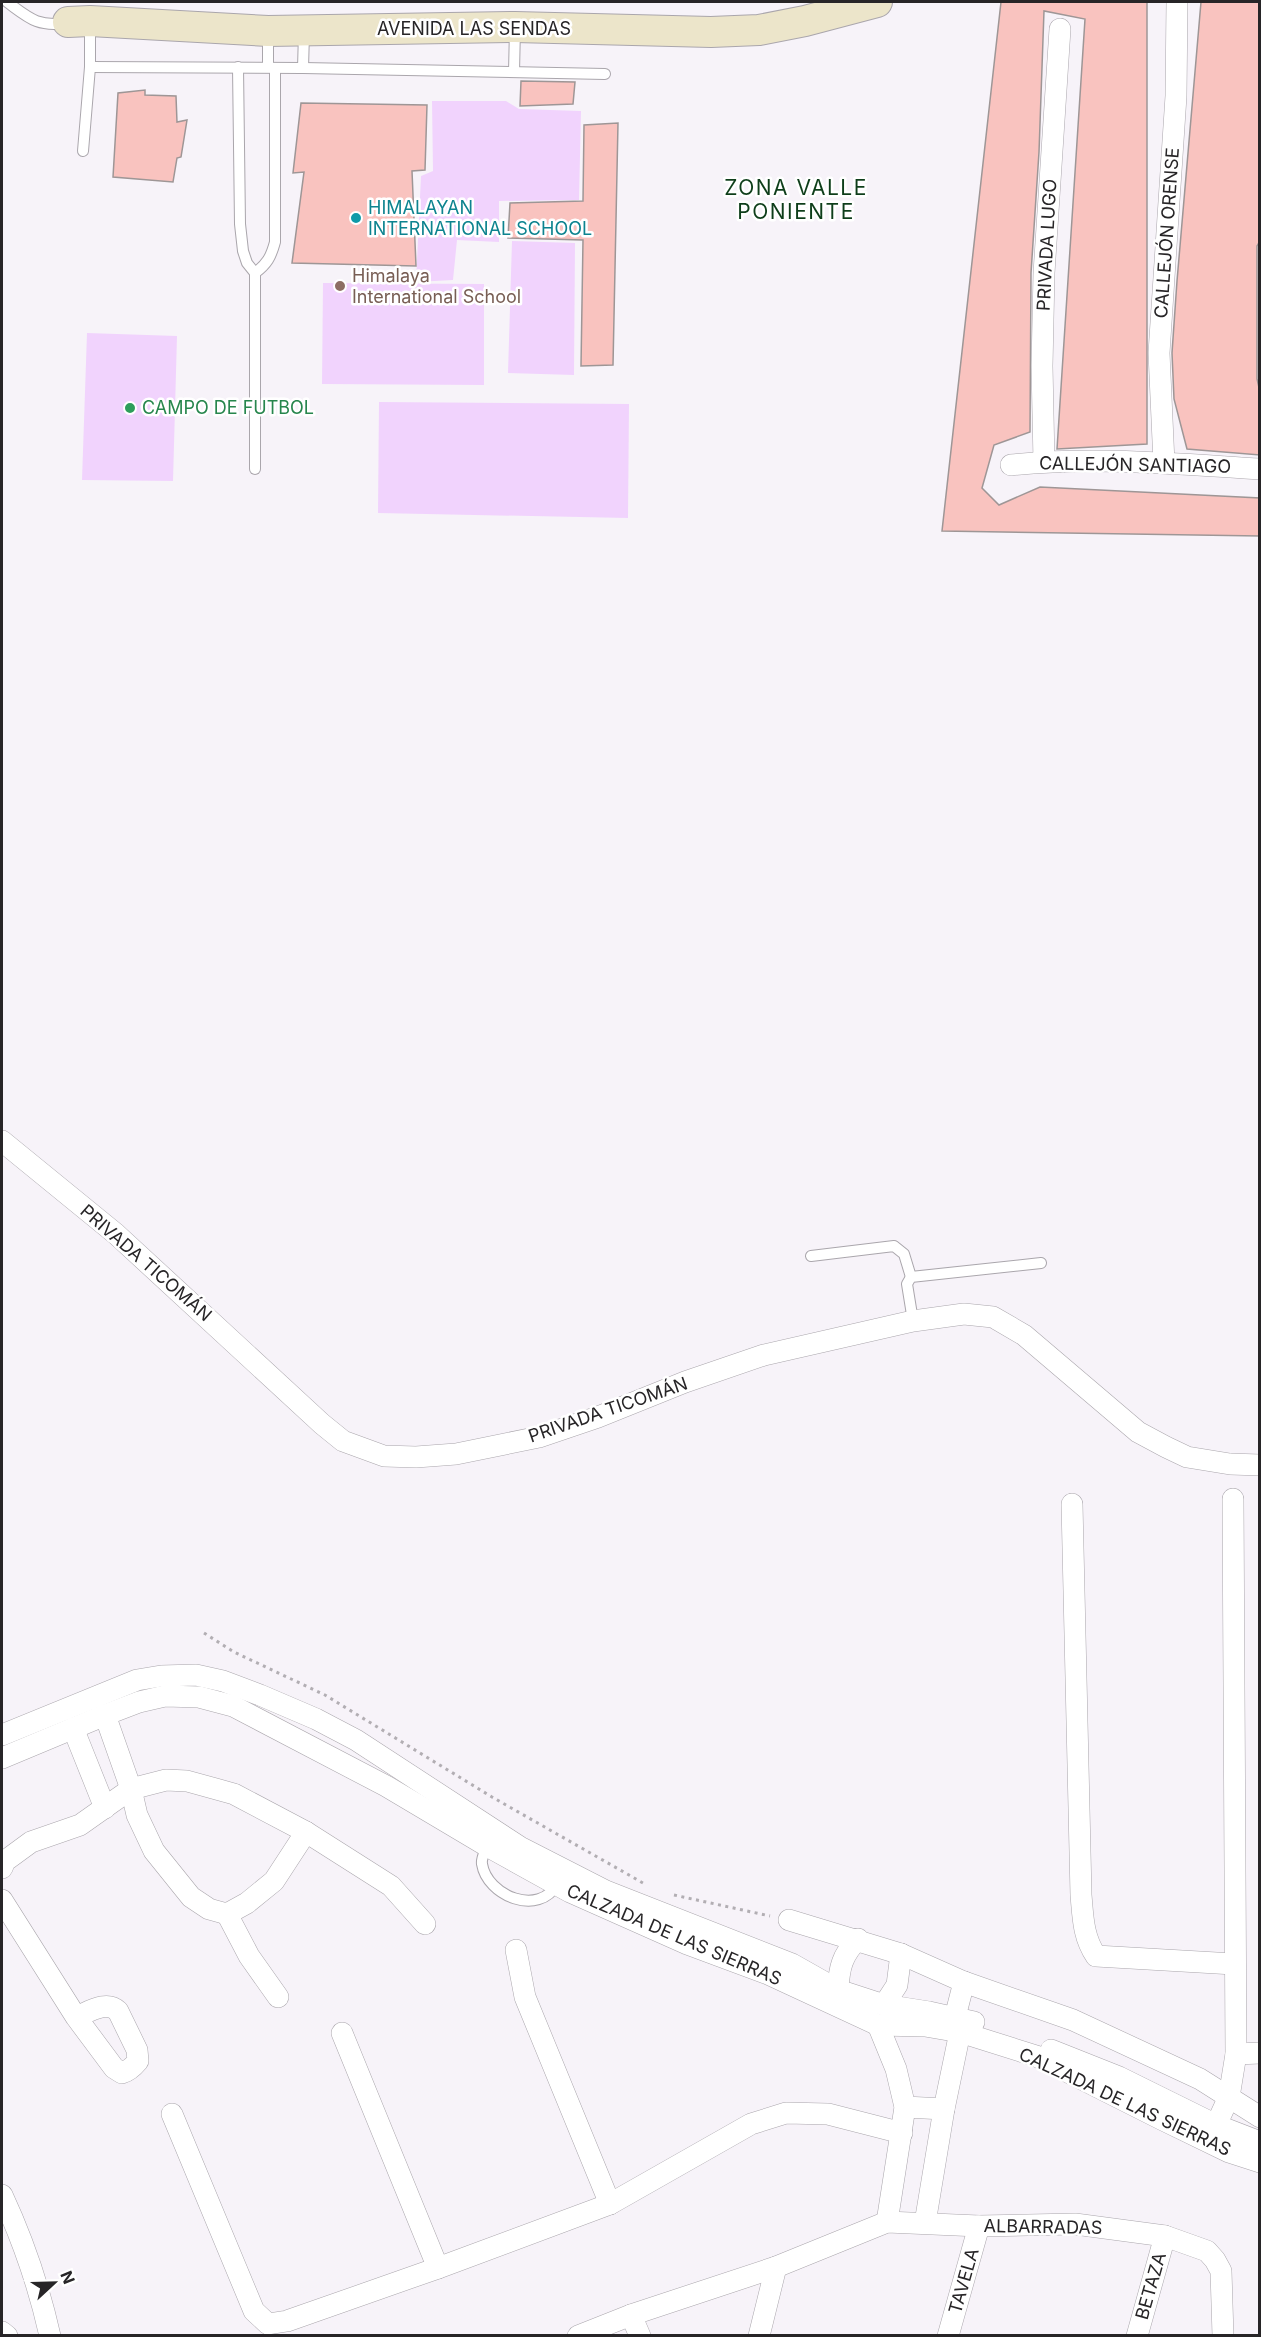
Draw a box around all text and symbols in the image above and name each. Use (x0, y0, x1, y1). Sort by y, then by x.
street label: AVENIDA LAS SENDAS (377, 18, 571, 39)
street label: CALLEJÓN ORENSE (1149, 147, 1183, 319)
district label: ZONA VALLE PONIENTE (724, 175, 868, 224)
street label: PRIVADA LUGO (1033, 178, 1060, 312)
place label: HIMALAYAN INTERNATIONAL SCHOOL (368, 197, 592, 239)
marker: HIMALAYAN INTERNATIONAL SCHOOL (349, 211, 363, 225)
place label: Himalaya International School (352, 265, 521, 307)
marker: Himalaya International School (333, 279, 347, 293)
place label: CAMPO DE FUTBOL (142, 397, 314, 418)
marker: CAMPO DE FUTBOL (123, 401, 137, 415)
street label: CALLEJÓN SANTIAGO (1039, 451, 1231, 477)
street label: PRIVADA TICOMÁN (76, 1199, 217, 1325)
street label: PRIVADA TICOMÁN (525, 1371, 690, 1447)
street label: CALZADA DE LAS SIERRAS (564, 1880, 785, 1989)
street label: CALZADA DE LAS SIERRAS (1016, 2043, 1235, 2160)
street label: ALBARRADAS (983, 2215, 1103, 2238)
street label: TAVELA (944, 2246, 983, 2316)
street label: BETAZA (1131, 2250, 1170, 2322)
north arrow (24, 2253, 84, 2313)
text: N (56, 2268, 79, 2287)

